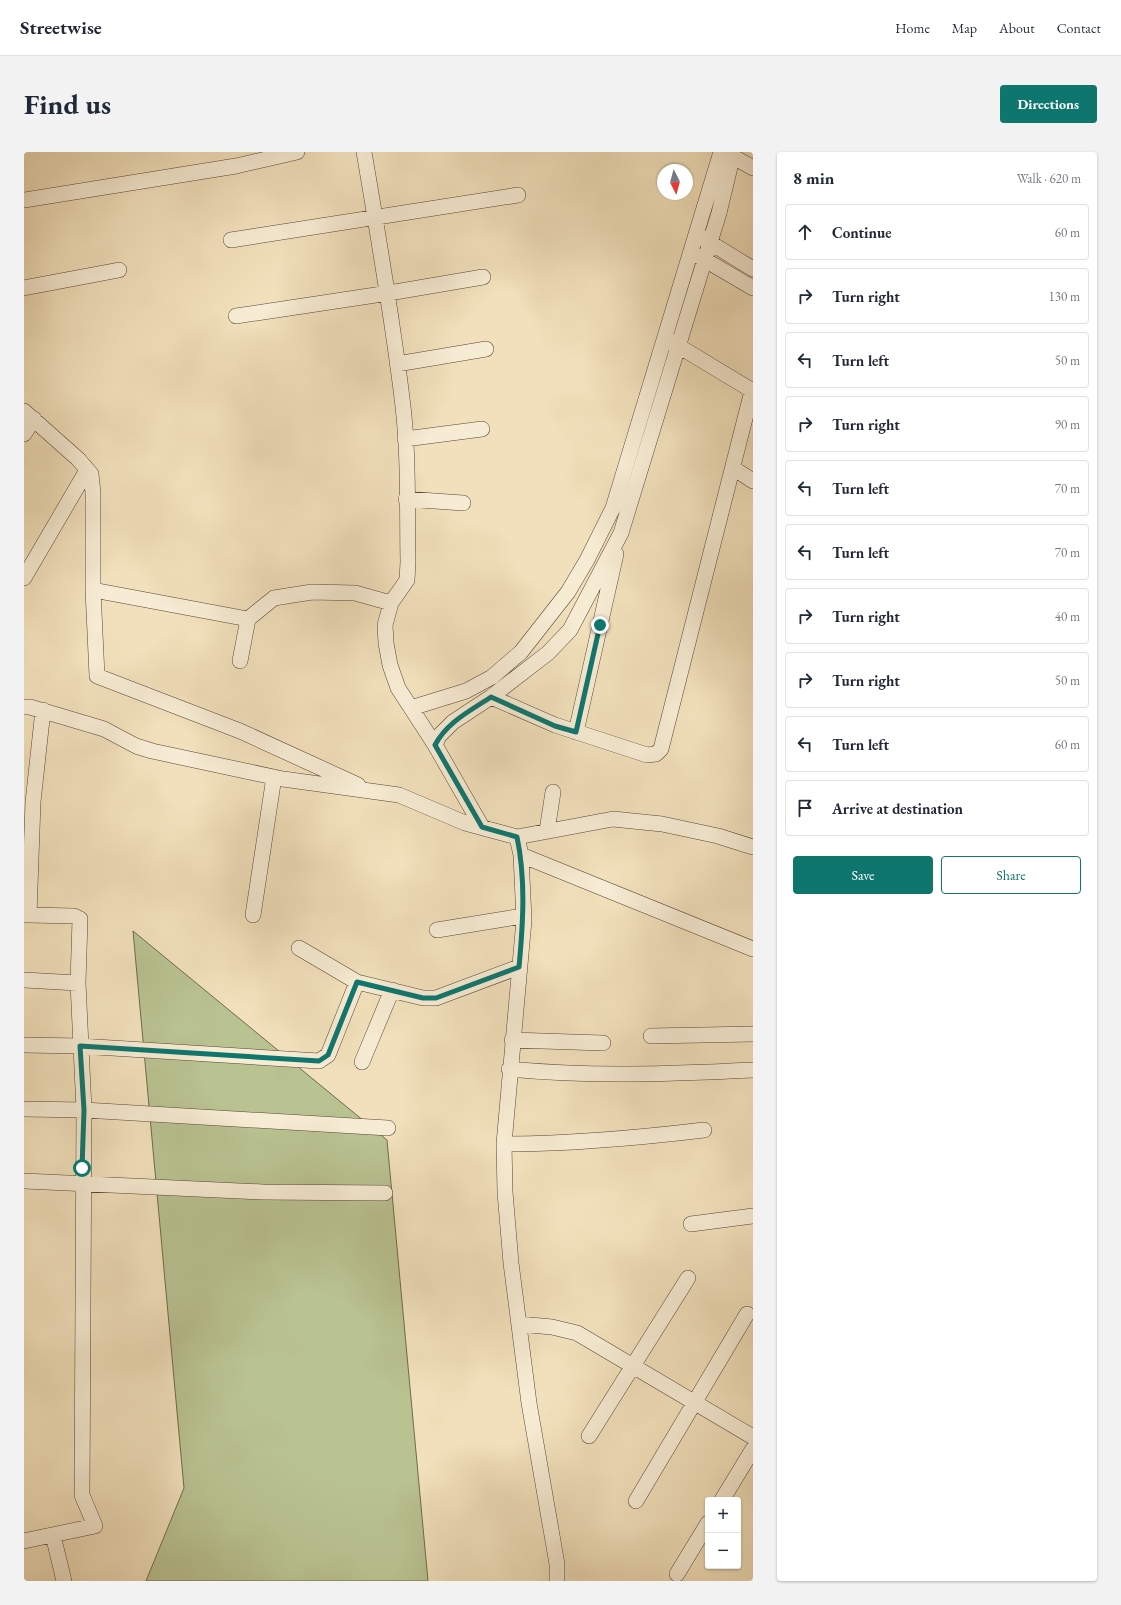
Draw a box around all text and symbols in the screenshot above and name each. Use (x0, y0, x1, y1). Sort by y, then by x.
text: Streetwise (20, 15, 102, 40)
text: Home (895, 19, 930, 37)
text: Map (952, 19, 977, 37)
text: About (999, 19, 1035, 37)
text: Contact (1057, 19, 1101, 37)
button: Directions (1000, 85, 1097, 123)
text: Find us (24, 86, 111, 122)
north arrow (657, 164, 693, 200)
text: 8 min (793, 167, 834, 189)
text: Walk · 620 m (1017, 170, 1081, 187)
icon: ahead (794, 221, 816, 243)
text: Continue (832, 223, 892, 242)
text: 60 m (1055, 224, 1080, 241)
icon: right (794, 285, 816, 307)
text: Turn right (832, 287, 900, 306)
text: 130 m (1049, 288, 1080, 305)
icon: left (794, 349, 816, 371)
text: Turn left (832, 351, 889, 370)
text: 50 m (1055, 352, 1080, 369)
icon: right (794, 413, 816, 435)
text: Turn right (832, 415, 900, 434)
text: 90 m (1055, 416, 1080, 433)
icon: left (794, 477, 816, 499)
text: Turn left (832, 479, 889, 498)
text: 70 m (1055, 480, 1080, 497)
icon: left (794, 541, 816, 563)
text: Turn left (832, 543, 889, 562)
text: 70 m (1055, 544, 1080, 561)
icon: right (794, 605, 816, 627)
text: Turn right (832, 607, 900, 626)
text: 40 m (1055, 608, 1080, 625)
route end (591, 616, 609, 634)
icon: right (794, 669, 816, 691)
text: Turn right (832, 671, 900, 690)
text: 50 m (1055, 672, 1080, 689)
icon: left (794, 733, 816, 755)
text: Turn left (832, 735, 889, 754)
text: 60 m (1055, 736, 1080, 753)
icon: arrive (794, 797, 816, 819)
text: Arrive at destination (832, 799, 963, 818)
button: Save (793, 856, 933, 894)
button: Share (941, 856, 1081, 894)
route start (73, 1159, 91, 1177)
map controls (705, 1497, 741, 1569)
button: + (705, 1497, 741, 1533)
button: − (705, 1533, 741, 1569)

